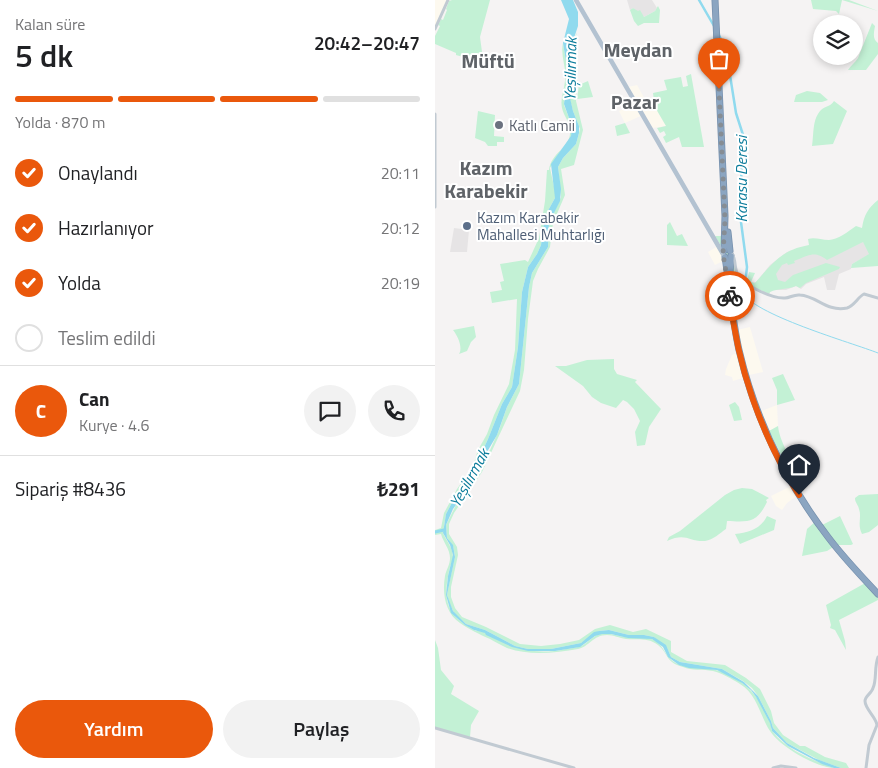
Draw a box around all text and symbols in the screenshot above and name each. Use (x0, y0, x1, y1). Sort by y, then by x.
text: Kalan süre (15, 12, 85, 36)
map controls (813, 15, 863, 65)
button: layers (813, 15, 863, 65)
text: 20:42–20:47 (314, 28, 420, 57)
text: 5 dk (15, 31, 73, 79)
district label: Meydan (603, 34, 673, 65)
water label: Yeşilırmak (557, 35, 583, 101)
pin (698, 38, 740, 89)
district label: Müftü (461, 45, 515, 76)
icon: bag (705, 45, 733, 73)
district label: Pazar (611, 86, 660, 117)
text: Yolda · 870 m (15, 110, 105, 134)
place label: Katlı Camii (509, 114, 575, 137)
marker: Katlı Camii (493, 119, 505, 131)
water label: Karasu Deresi (729, 134, 753, 222)
district label: Kazım Karabekir (444, 152, 528, 206)
text: Onaylandı (58, 158, 138, 187)
icon: check (15, 159, 43, 187)
text: 20:11 (381, 161, 420, 185)
place label: Kazım Karabekir Mahallesi Muhtarlığı (477, 206, 605, 246)
text: Hazırlanıyor (58, 213, 154, 242)
icon: check (15, 214, 43, 242)
text: 20:12 (381, 216, 420, 240)
marker: Kazım Karabekir Mahallesi Muhtarlığı (461, 220, 473, 232)
text: Yolda (58, 268, 101, 297)
icon: check (15, 269, 43, 297)
text: 20:19 (381, 271, 420, 295)
courier (705, 271, 755, 321)
icon: bike (716, 282, 744, 310)
text: Teslim edildi (58, 323, 156, 352)
text: Can (79, 384, 110, 413)
button: chat (304, 385, 356, 437)
button: phone (368, 385, 420, 437)
text: C (36, 396, 46, 425)
text: Kurye · 4.6 (79, 413, 149, 437)
water label: Yeşilırmak (443, 443, 496, 512)
pin (778, 444, 820, 495)
icon: home (785, 451, 813, 479)
text: Sipariş #8436 (15, 474, 126, 503)
text: ₺291 (377, 474, 420, 503)
button: Yardım (15, 700, 213, 758)
button: Paylaş (223, 700, 420, 758)

